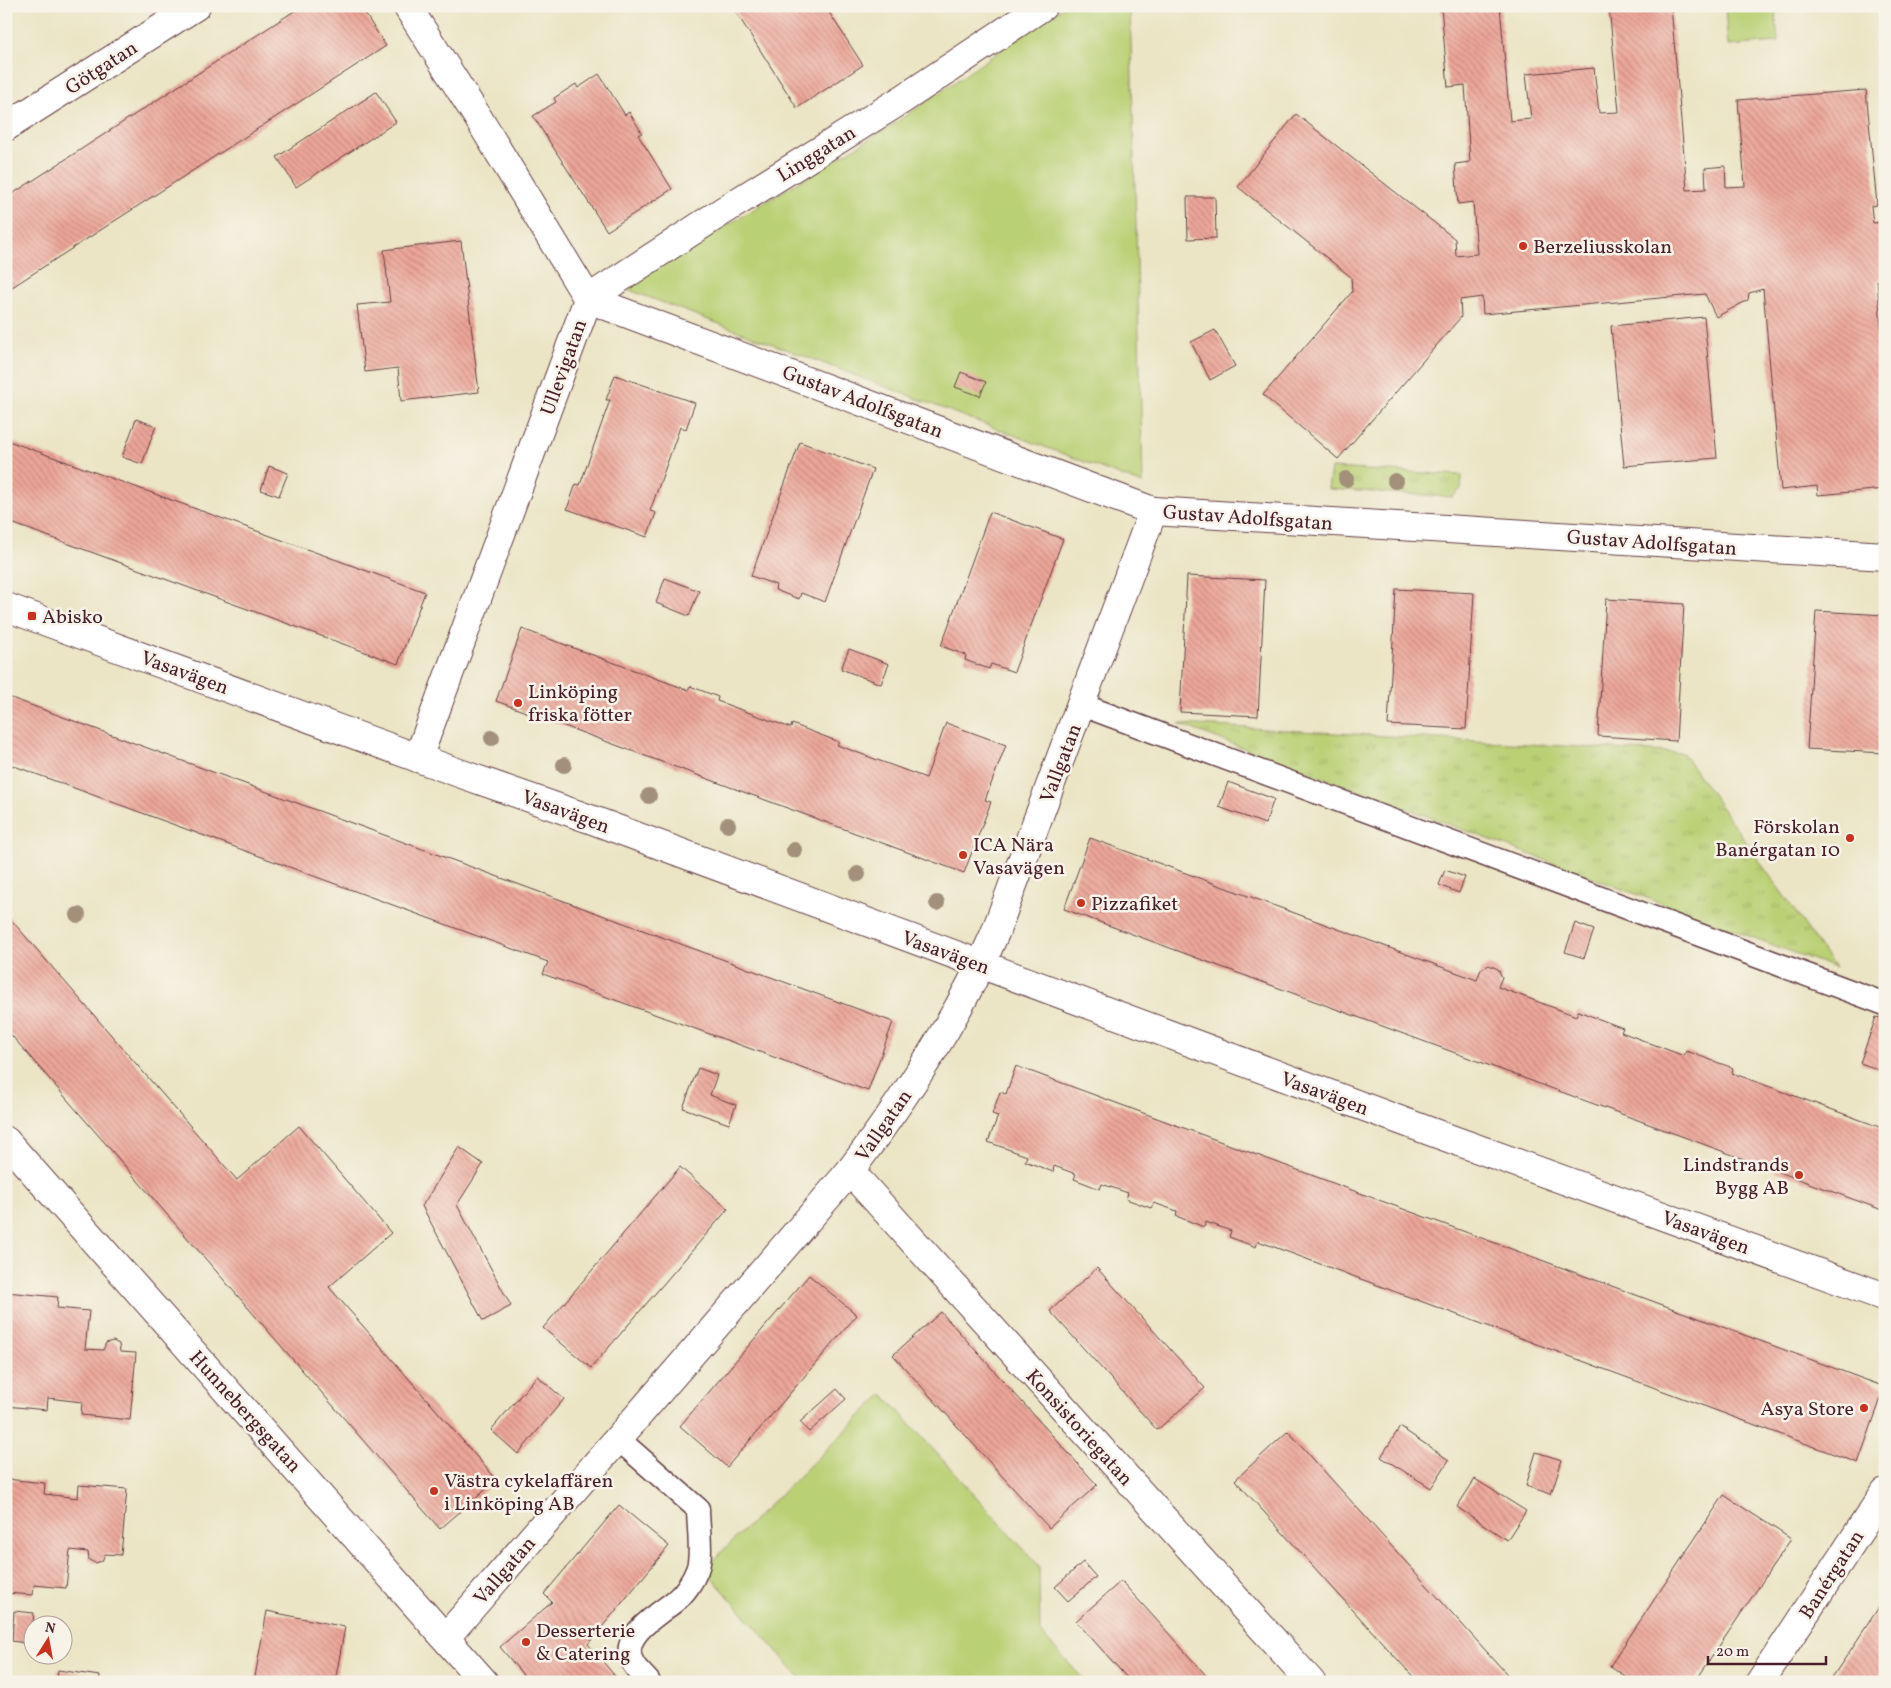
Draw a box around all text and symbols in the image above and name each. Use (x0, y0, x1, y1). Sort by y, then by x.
street label: Götgatan (60, 35, 144, 103)
street label: Linggatan (772, 119, 862, 190)
place label: Berzeliusskolan (1533, 234, 1672, 262)
marker: Berzeliusskolan (1517, 240, 1529, 252)
street label: Ullevigatan (535, 316, 595, 420)
street label: Gustav Adolfsgatan (778, 359, 947, 446)
street label: Gustav Adolfsgatan (1162, 499, 1334, 539)
street label: Gustav Adolfsgatan (1566, 524, 1738, 564)
place label: Abisko (42, 604, 103, 632)
marker: Abisko (26, 610, 38, 622)
street label: Vasavägen (136, 645, 232, 703)
place label: Linköping friska fötter (528, 679, 632, 730)
marker: Linköping friska fötter (512, 697, 524, 709)
street label: Vallgatan (1034, 720, 1090, 807)
street label: Vasavägen (517, 784, 613, 842)
place label: Förskolan Banérgatan 10 (1715, 814, 1840, 865)
place label: ICA Nära Vasavägen (973, 832, 1065, 883)
marker: Förskolan Banérgatan 10 (1844, 832, 1856, 844)
marker: ICA Nära Vasavägen (957, 849, 969, 861)
place label: Pizzafiket (1091, 891, 1178, 919)
marker: Pizzafiket (1075, 897, 1087, 909)
street label: Vasavägen (897, 925, 993, 983)
street label: Vasavägen (1276, 1066, 1372, 1124)
street label: Vallgatan (849, 1084, 920, 1168)
place label: Lindstrands Bygg AB (1683, 1152, 1789, 1203)
marker: Lindstrands Bygg AB (1793, 1169, 1805, 1181)
street label: Vasavägen (1657, 1205, 1753, 1263)
street label: Hunnebergsgatan (182, 1345, 307, 1480)
street label: Konsistoriegatan (1018, 1364, 1139, 1493)
place label: Asya Store (1761, 1396, 1854, 1424)
marker: Asya Store (1858, 1402, 1870, 1414)
place label: Västra cykelaffären i Linköping AB (444, 1468, 613, 1519)
marker: Västra cykelaffären i Linköping AB (428, 1485, 440, 1497)
street label: Banérgatan (1793, 1525, 1872, 1625)
street label: Vallgatan (468, 1531, 543, 1612)
north arrow (22, 1616, 72, 1666)
text: N (43, 1618, 57, 1639)
place label: Desserterie & Catering (536, 1618, 635, 1669)
scale bar (1708, 1633, 1826, 1665)
marker: Desserterie & Catering (520, 1636, 532, 1648)
text: 20 m (1716, 1642, 1749, 1663)

